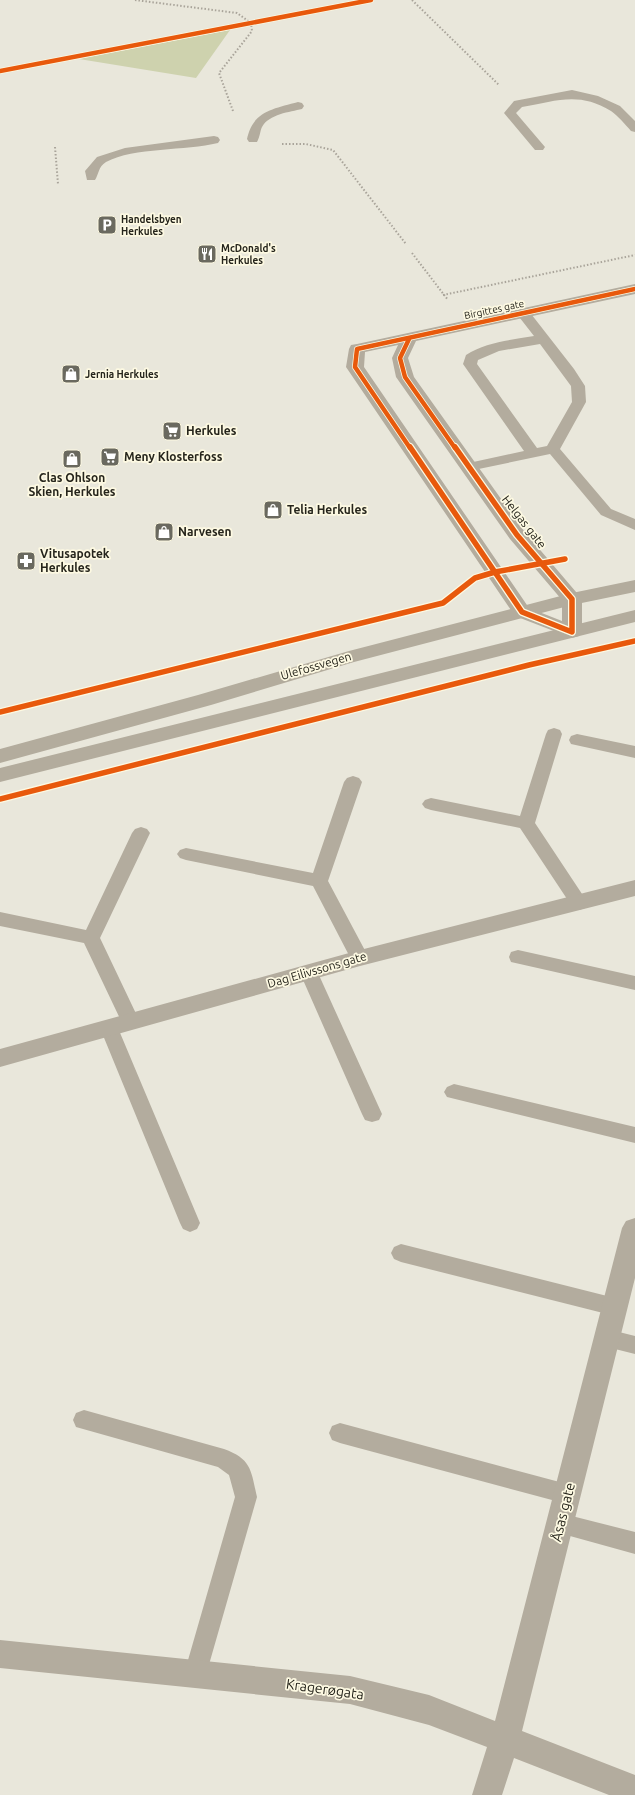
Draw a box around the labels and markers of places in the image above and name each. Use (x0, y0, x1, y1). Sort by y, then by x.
parking icon: Handelsbyen Herkules (96, 214, 118, 236)
place label: Handelsbyen Herkules (121, 214, 182, 237)
restaurant icon: McDonald's Herkules (196, 243, 218, 265)
place label: McDonald's Herkules (221, 243, 276, 266)
shop icon: Jernia Herkules (60, 363, 82, 385)
place label: Jernia Herkules (85, 369, 159, 380)
supermarket icon: Herkules (161, 420, 183, 442)
place label: Herkules (186, 424, 237, 437)
supermarket icon: Meny Klosterfoss (99, 446, 121, 468)
shop icon: Clas Ohlson Skien, Herkules (61, 448, 83, 470)
place label: Meny Klosterfoss (124, 450, 223, 463)
place label: Clas Ohlson Skien, Herkules (28, 471, 116, 498)
shop icon: Telia Herkules (262, 499, 284, 521)
place label: Telia Herkules (287, 503, 367, 516)
shop icon: Narvesen (153, 521, 175, 543)
place label: Narvesen (178, 525, 232, 538)
place label: Vitusapotek Herkules (40, 547, 110, 574)
pharmacy icon: Vitusapotek Herkules (15, 550, 37, 572)

